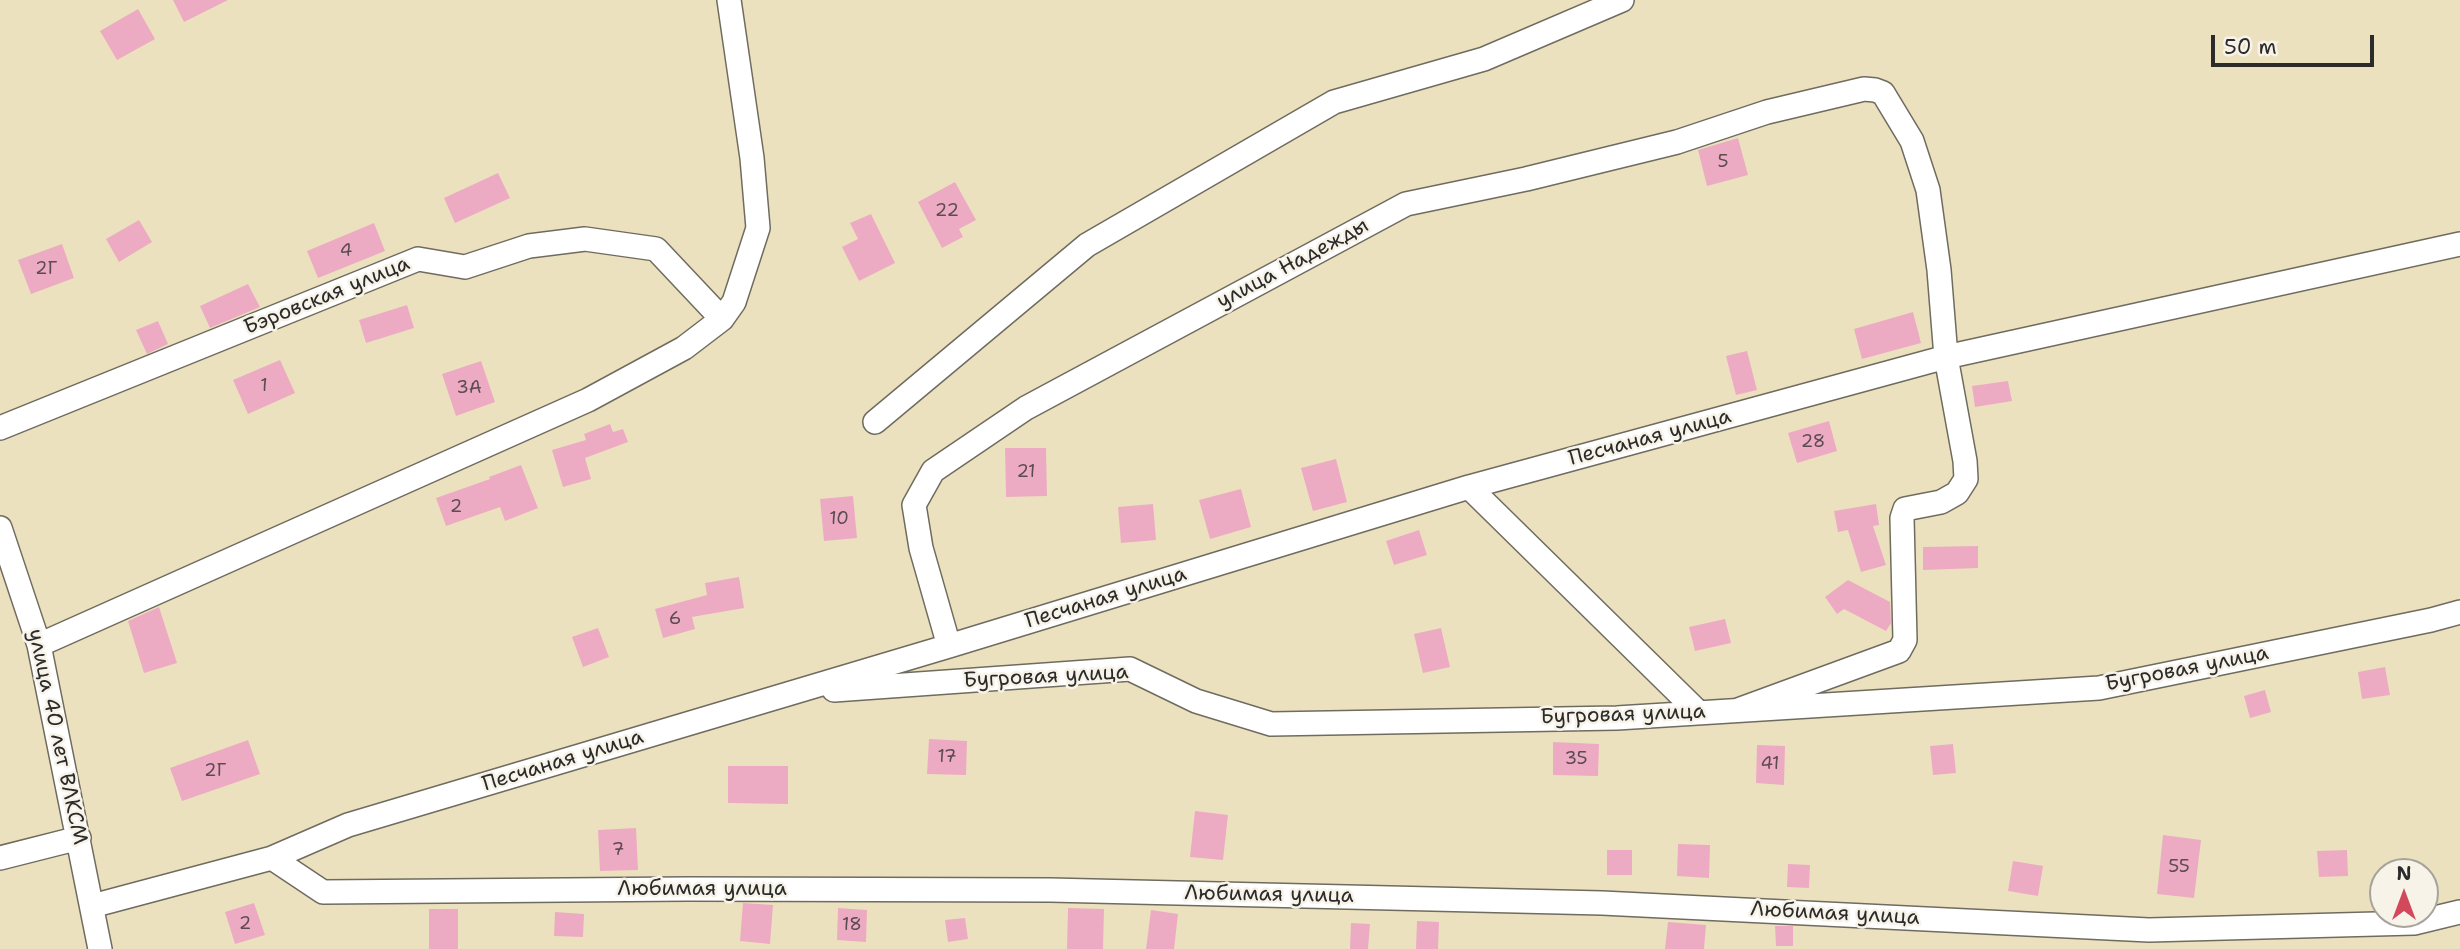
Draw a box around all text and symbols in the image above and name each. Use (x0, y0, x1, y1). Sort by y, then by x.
scale bar (2215, 21, 2378, 65)
text: 50 m (2224, 33, 2277, 61)
house number: 5 (1717, 151, 1729, 173)
house number: 22 (935, 200, 959, 222)
street label: улица Надежды (1213, 213, 1373, 315)
house number: 4 (340, 240, 352, 262)
street label: Бэровская улица (241, 251, 413, 341)
house number: 2Г (35, 258, 57, 280)
house number: 1 (260, 375, 268, 397)
house number: 3А (456, 377, 482, 399)
street label: Песчаная улица (1566, 404, 1734, 472)
house number: 28 (1801, 431, 1825, 453)
house number: 21 (1016, 461, 1036, 483)
house number: 2 (450, 496, 462, 518)
house number: 10 (829, 508, 849, 530)
street label: Песчаная улица (1022, 562, 1190, 634)
house number: 6 (669, 608, 681, 630)
street label: улица 40 лет ВЛКСМ (22, 627, 92, 847)
street label: Бугровая улица (2103, 641, 2271, 697)
street label: Бугровая улица (963, 660, 1129, 694)
street label: Бугровая улица (1540, 700, 1706, 730)
street label: Песчаная улица (479, 725, 647, 797)
house number: 17 (937, 746, 957, 768)
house number: 35 (1564, 748, 1588, 770)
house number: 41 (1760, 753, 1780, 775)
house number: 2Г (204, 760, 226, 782)
house number: 7 (612, 839, 624, 861)
house number: 55 (2168, 856, 2190, 878)
north arrow (2369, 858, 2439, 928)
text: N (2396, 861, 2412, 886)
street label: Любимая улица (617, 877, 787, 903)
street label: Любимая улица (1184, 881, 1354, 909)
street label: Любимая улица (1750, 897, 1920, 931)
house number: 2 (239, 913, 251, 935)
house number: 18 (842, 914, 862, 936)

